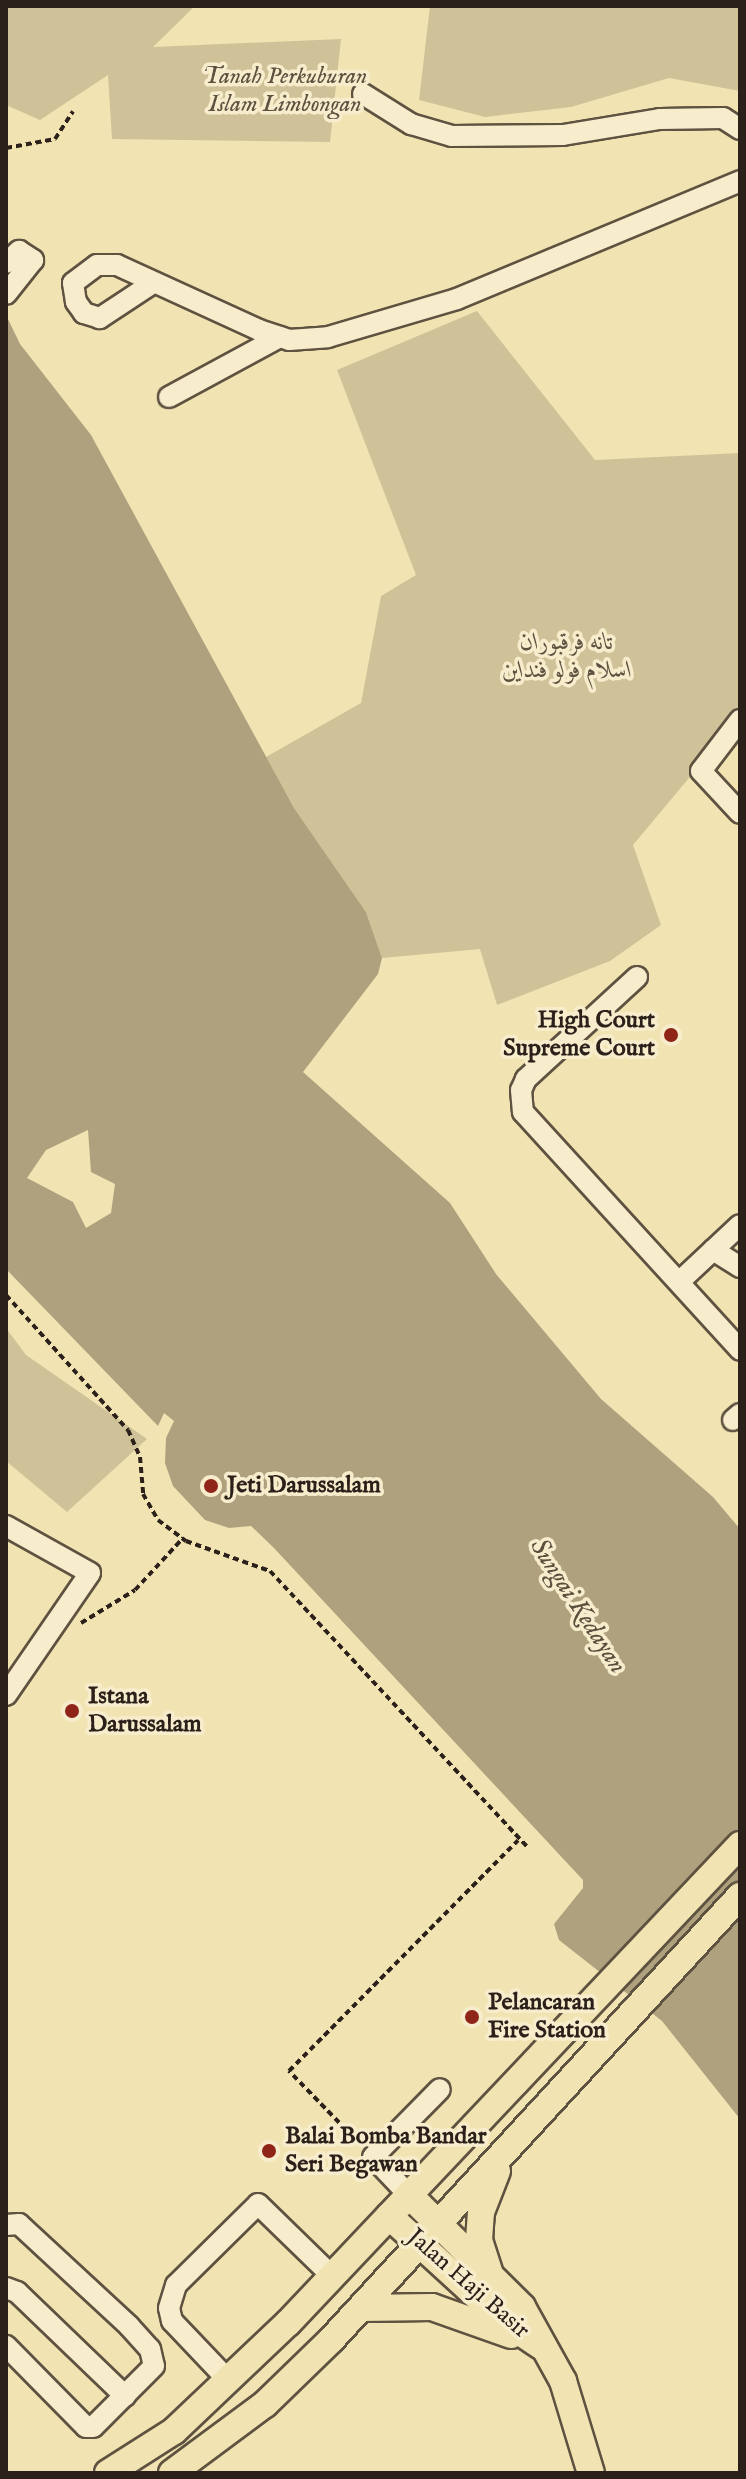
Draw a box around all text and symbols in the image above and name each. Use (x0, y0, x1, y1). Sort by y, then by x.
park label: Tanah Perkuburan Islam Limbongan (203, 63, 367, 119)
park label: تانه فرقبوران اسلام فولو فنداين (502, 629, 632, 685)
place label: High Court Supreme Court (503, 1007, 655, 1063)
marker: High Court Supreme Court (662, 1026, 680, 1044)
place label: Jeti Darussalam (227, 1472, 381, 1500)
marker: Jeti Darussalam (202, 1477, 220, 1495)
water label: Sungai Kedayan (523, 1533, 633, 1679)
place label: Istana Darussalam (88, 1683, 202, 1739)
marker: Istana Darussalam (63, 1702, 81, 1720)
place label: Pelancaran Fire Station (488, 1989, 606, 2045)
marker: Pelancaran Fire Station (463, 2008, 481, 2026)
place label: Balai Bomba Bandar Seri Begawan (285, 2123, 487, 2179)
marker: Balai Bomba Bandar Seri Begawan (260, 2142, 278, 2160)
street label: Jalan Haji Basir (401, 2223, 535, 2345)

